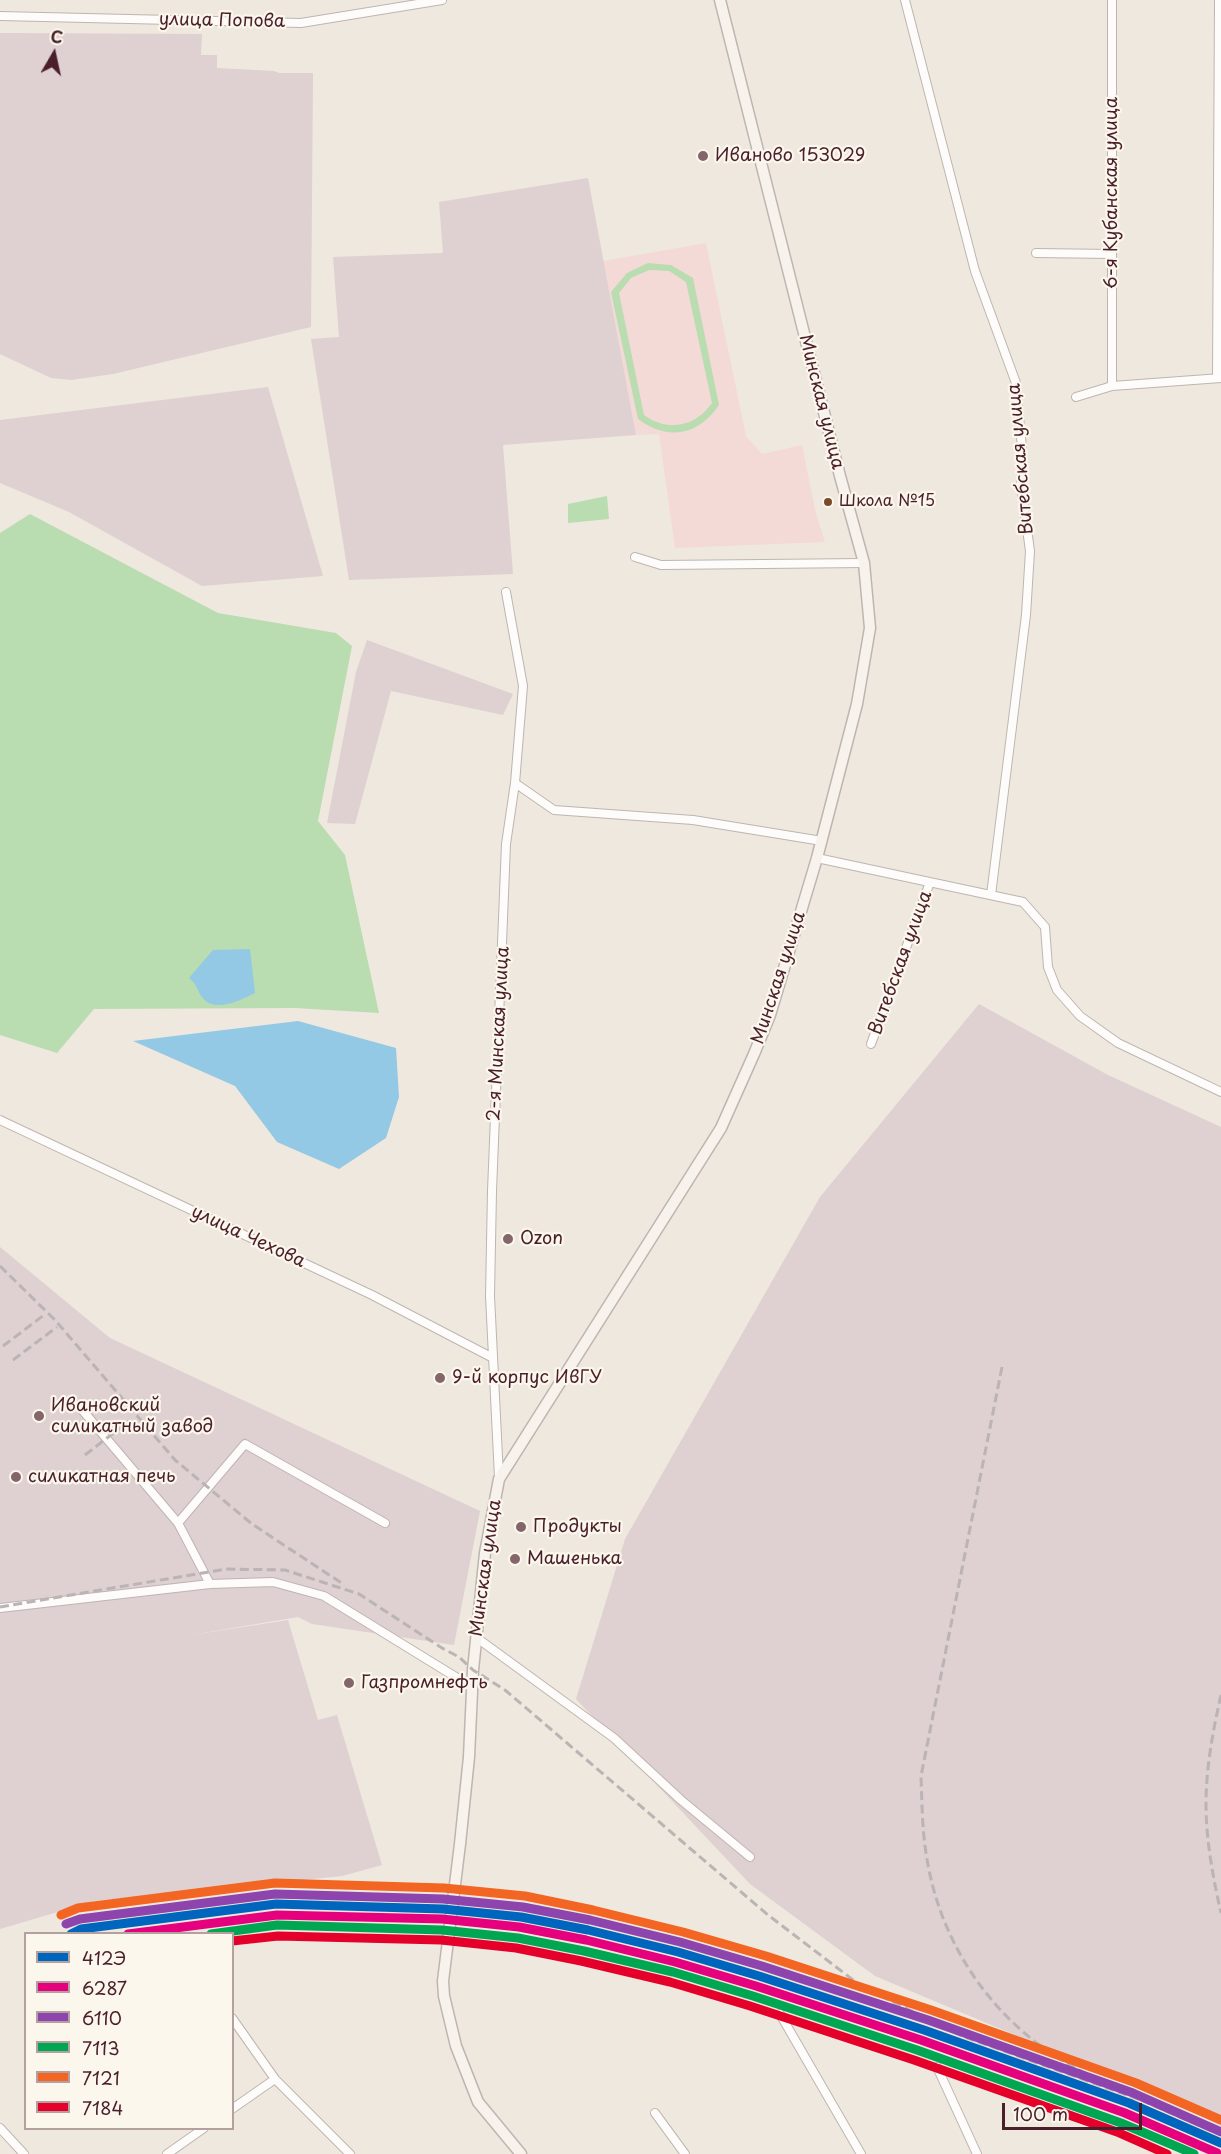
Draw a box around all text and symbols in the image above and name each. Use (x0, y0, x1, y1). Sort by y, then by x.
street label: улица Попова (159, 9, 285, 33)
text: С (49, 23, 65, 49)
north arrow (24, 24, 84, 84)
street label: 6-я Кубанская улица (1101, 97, 1123, 289)
place label: Иваново 153029 (715, 145, 865, 167)
marker: Иваново 153029 (696, 149, 710, 163)
street label: Минская улица (794, 332, 848, 472)
street label: Витебская улица (1004, 382, 1038, 536)
place label: Школа №15 (839, 492, 935, 512)
marker: Школа №15 (822, 496, 834, 508)
street label: Витебская улица (865, 888, 937, 1038)
street label: Минская улица (747, 909, 811, 1047)
street label: 2-я Минская улица (484, 946, 514, 1122)
street label: улица Чехова (187, 1201, 309, 1273)
place label: Ozon (520, 1228, 563, 1250)
marker: Ozon (501, 1232, 515, 1246)
place label: 9-й корпус ИвГУ (452, 1367, 602, 1389)
marker: 9-й корпус ИвГУ (433, 1371, 447, 1385)
place label: Ивановский силикатный завод (51, 1395, 213, 1438)
marker: Ивановский силикатный завод (32, 1409, 46, 1423)
place label: силикатная печь (28, 1466, 175, 1488)
marker: силикатная печь (9, 1470, 23, 1484)
street label: Минская улица (466, 1498, 506, 1638)
place label: Продукты (533, 1516, 622, 1538)
marker: Продукты (514, 1520, 528, 1534)
place label: Машенька (527, 1548, 622, 1570)
marker: Машенька (508, 1552, 522, 1566)
place label: Газпромнефть (361, 1672, 488, 1694)
marker: Газпромнефть (342, 1676, 356, 1690)
legend (24, 1932, 234, 2130)
text: 412Э (82, 1944, 126, 1971)
text: 6287 (82, 1974, 127, 2001)
text: 6110 (82, 2004, 122, 2031)
text: 7113 (82, 2034, 120, 2061)
text: 7121 (82, 2064, 120, 2091)
scale bar (1005, 2091, 1144, 2129)
text: 7184 (82, 2094, 123, 2121)
text: 100 m (1013, 2100, 1068, 2127)

